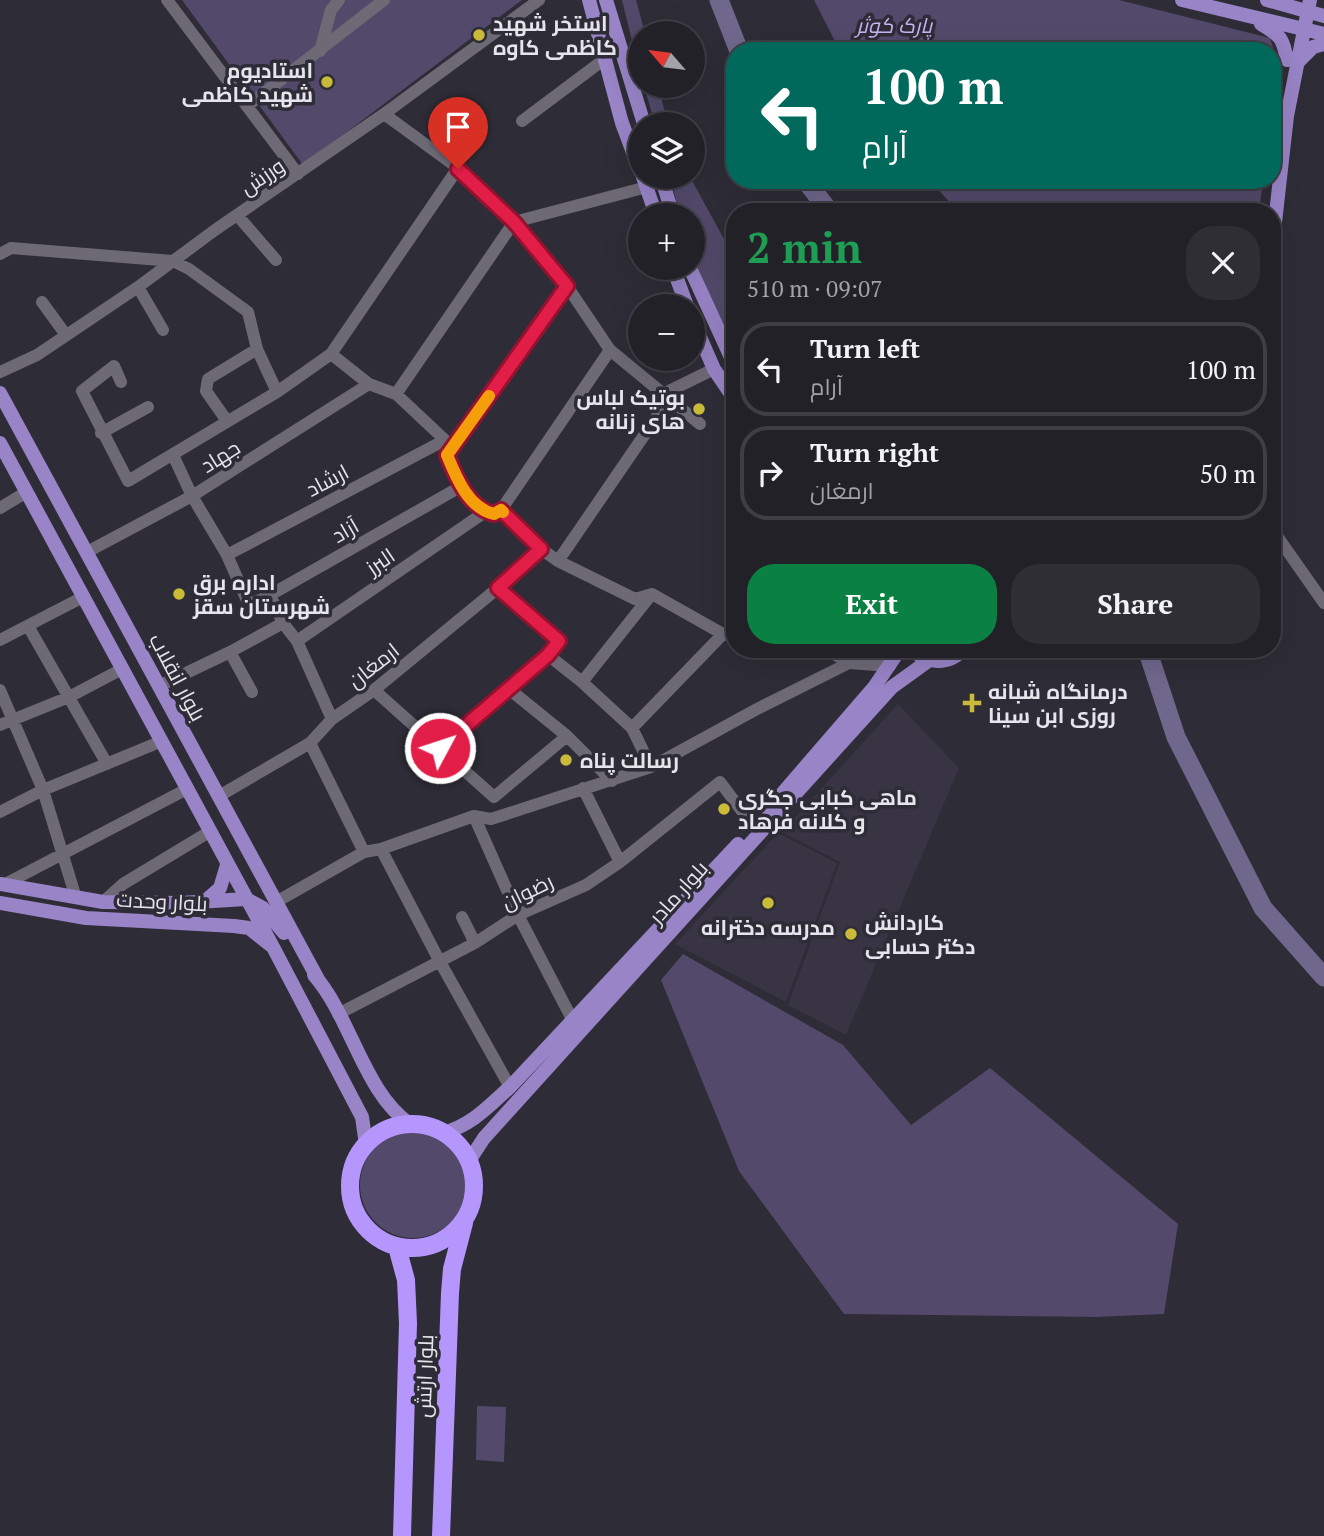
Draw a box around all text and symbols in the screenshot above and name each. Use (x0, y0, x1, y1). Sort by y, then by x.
place label: استخر شهید کاظمی کاوه (493, 9, 617, 61)
park label: پارک کوثر (853, 11, 933, 40)
north arrow (628, 21, 705, 98)
map controls (628, 21, 705, 371)
marker: استخر شهید کاظمی کاوه (471, 27, 487, 43)
text: 100 m (862, 53, 1004, 118)
place label: استادیوم شهید کاظمی (182, 56, 313, 108)
icon: left (747, 70, 838, 161)
marker: استادیوم شهید کاظمی (319, 74, 335, 90)
pin (428, 97, 488, 169)
icon: arrive (439, 108, 477, 146)
button: layers (628, 112, 705, 189)
text: آرام (862, 125, 908, 167)
street label: ورزش (234, 151, 290, 201)
button: + (628, 203, 705, 280)
text: 2 min (747, 219, 862, 275)
button: close (1186, 226, 1260, 300)
text: 510 m · 09:07 (747, 273, 882, 304)
button: − (628, 294, 705, 371)
text: Turn left (810, 331, 920, 365)
icon: left (751, 350, 789, 388)
text: 100 m (1186, 352, 1256, 386)
text: آرام (810, 371, 843, 402)
place label: بوتیک لباس های زنانه (577, 383, 685, 435)
marker: بوتیک لباس های زنانه (691, 401, 707, 417)
street label: جهاد (195, 433, 245, 479)
text: Turn right (810, 435, 939, 469)
icon: right (751, 454, 789, 492)
text: 50 m (1200, 456, 1256, 490)
street label: ارشاد (301, 457, 353, 503)
text: ارمغان (810, 475, 874, 506)
street label: آزاد (326, 511, 364, 549)
street label: البرز (359, 541, 400, 581)
button: Exit (747, 564, 997, 644)
button: Share (1011, 564, 1260, 644)
place label: اداره برق شهرستان سقز (192, 568, 330, 620)
marker: اداره برق شهرستان سقز (171, 586, 187, 602)
street label: بلوار انقلاب (143, 628, 213, 726)
street label: ارمغان (341, 636, 405, 694)
place label: درمانگاه شبانه روزی ابن سینا (988, 677, 1128, 729)
marker: درمانگاه شبانه روزی ابن سینا (962, 693, 982, 713)
position arrow (403, 711, 477, 785)
place label: رسالت پناه (580, 746, 679, 776)
marker: رسالت پناه (558, 752, 574, 768)
place label: ماهی کبابی جگری و کلانه فرهاد (738, 783, 917, 835)
marker: ماهی کبابی جگری و کلانه فرهاد (716, 801, 732, 817)
street label: بلوار مادر (642, 854, 714, 930)
street label: رضوان (496, 866, 558, 916)
street label: بلوار وحدت (116, 885, 208, 917)
marker: مدرسه دخترانه (760, 895, 776, 911)
place label: کاردانش دکتر حسابی (865, 908, 975, 960)
place label: مدرسه دخترانه (701, 913, 835, 941)
marker: کاردانش دکتر حسابی (843, 926, 859, 942)
street label: بلوار ارتش (409, 1334, 439, 1418)

